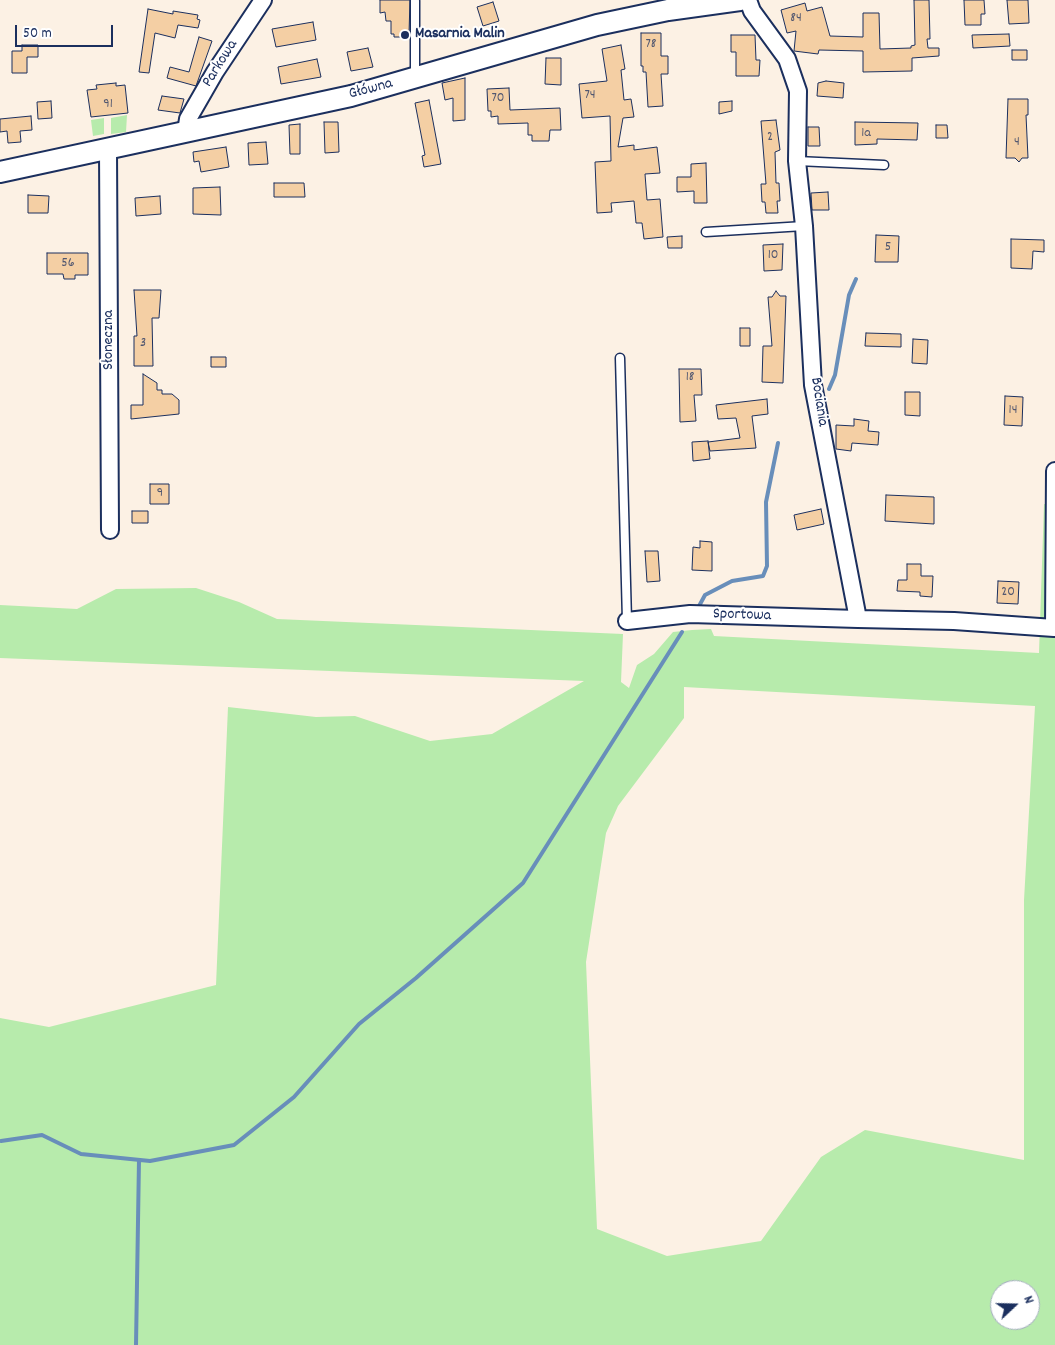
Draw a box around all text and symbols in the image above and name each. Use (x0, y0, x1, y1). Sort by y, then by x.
house number: 84 (790, 11, 802, 27)
scale bar (18, 15, 115, 47)
text: 50 m (23, 23, 52, 45)
place label: Masarnia Malin (415, 25, 505, 45)
marker: Masarnia Malin (399, 29, 411, 41)
street label: Parkowa (199, 37, 243, 91)
house number: 78 (646, 37, 656, 53)
street label: Główna (347, 75, 395, 105)
house number: 74 (584, 88, 596, 104)
house number: 70 (492, 91, 504, 107)
house number: 91 (103, 97, 113, 113)
house number: 1a (861, 126, 871, 142)
house number: 2 (767, 130, 773, 146)
house number: 4 (1014, 135, 1020, 151)
house number: 5 (885, 240, 891, 256)
house number: 10 (768, 248, 778, 264)
house number: 56 (61, 256, 75, 272)
street label: Słoneczna (100, 310, 120, 370)
house number: 3 (140, 336, 146, 352)
house number: 18 (686, 370, 694, 386)
street label: Bociania (805, 376, 831, 428)
house number: 14 (1009, 403, 1017, 419)
house number: 9 (157, 486, 163, 502)
house number: 20 (1001, 585, 1015, 601)
street label: Sportowa (713, 605, 771, 627)
north arrow (990, 1280, 1040, 1330)
text: N (1017, 1293, 1039, 1307)

